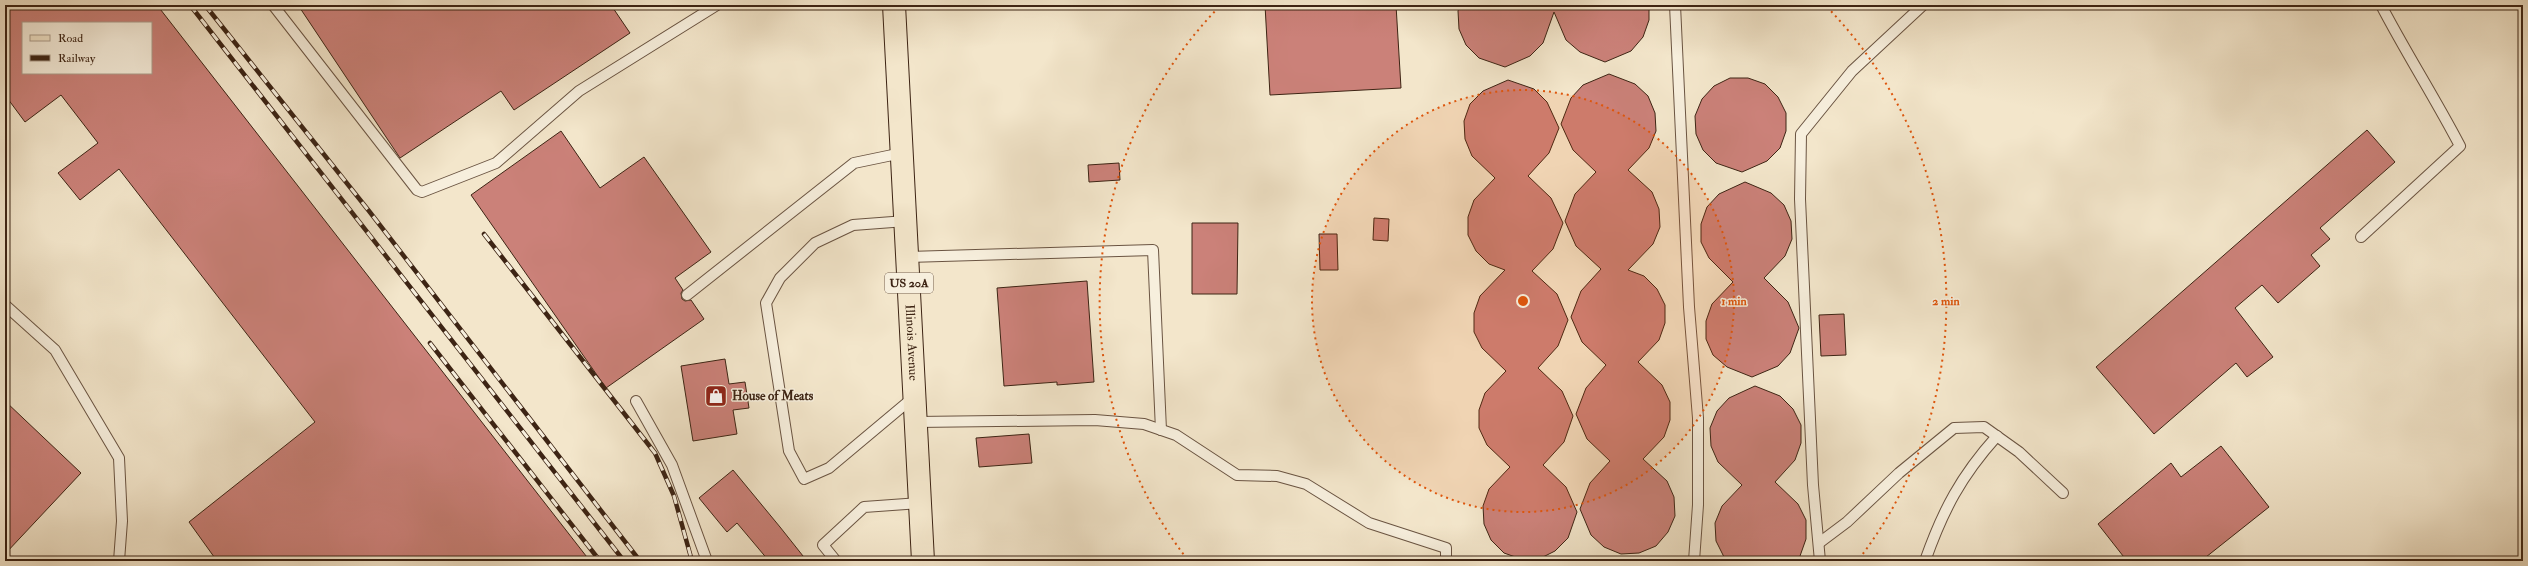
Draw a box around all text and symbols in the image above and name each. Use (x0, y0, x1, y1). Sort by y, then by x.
legend (22, 22, 152, 74)
text: Road (58, 31, 83, 46)
text: Railway (58, 51, 96, 66)
road number: US 20A (885, 273, 933, 293)
centre of rings (1516, 294, 1530, 308)
text: 1 min (1721, 294, 1748, 309)
text: 2 min (1932, 294, 1960, 309)
street label: Illinois Avenue (902, 304, 922, 382)
shop icon: House of Meats (703, 383, 729, 409)
place label: House of Meats (732, 388, 814, 404)

